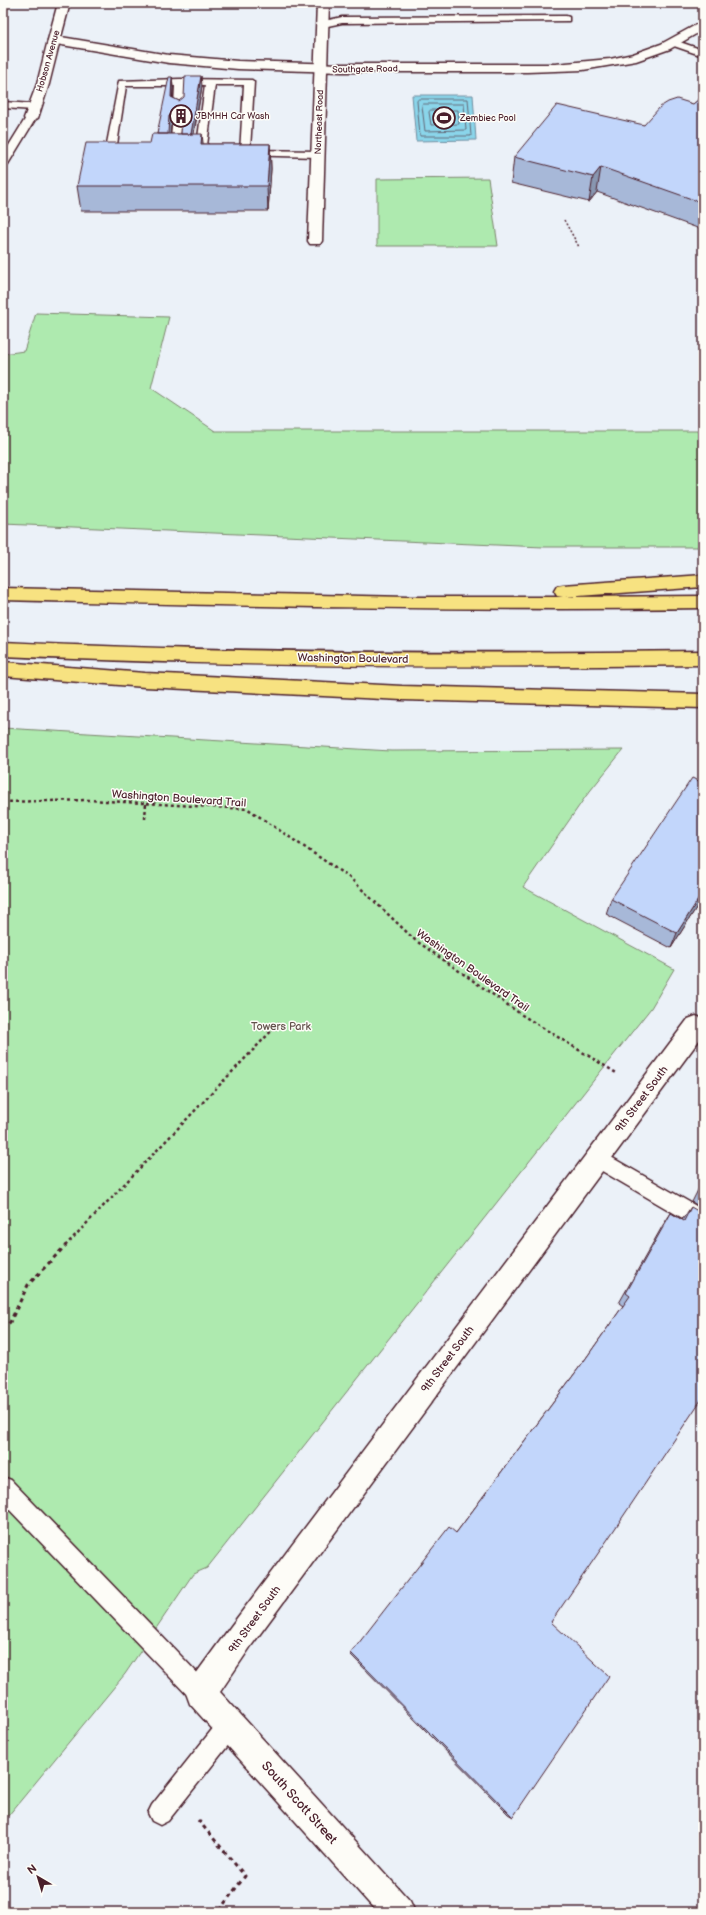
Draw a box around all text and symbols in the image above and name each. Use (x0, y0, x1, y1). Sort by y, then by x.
street label: Hobson Avenue (34, 28, 63, 93)
street label: Southgate Road (332, 63, 398, 76)
street label: Northeast Road (313, 89, 326, 155)
building icon: JBMHH Car Wash (168, 103, 194, 129)
sports icon: Zembiec Pool (431, 105, 457, 131)
place label: JBMHH Car Wash (196, 111, 269, 122)
place label: Zembiec Pool (459, 113, 516, 124)
street label: Washington Boulevard (297, 651, 409, 666)
street label: Washington Boulevard Trail (111, 787, 247, 810)
street label: Washington Boulevard Trail (414, 926, 532, 1014)
park label: Towers Park (251, 1020, 312, 1033)
street label: 9th Street South (612, 1063, 671, 1135)
street label: 9th Street South (418, 1323, 477, 1395)
street label: 9th Street South (226, 1583, 283, 1655)
street label: South Scott Street (258, 1758, 341, 1847)
north arrow (18, 1857, 58, 1897)
text: N (25, 1862, 39, 1877)

